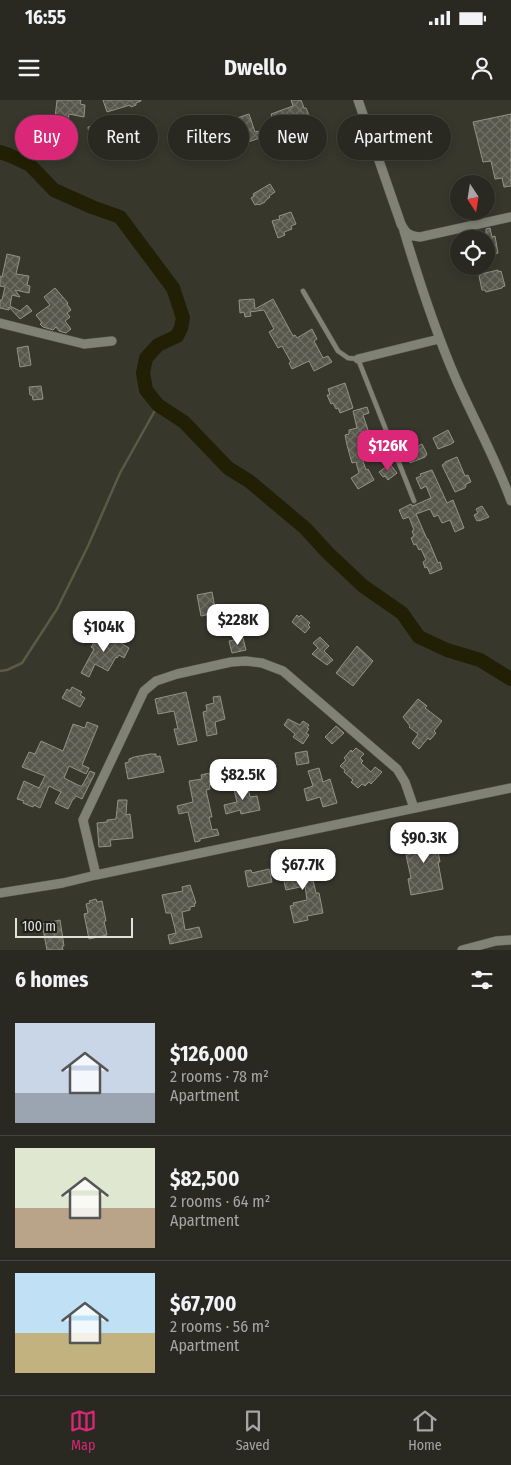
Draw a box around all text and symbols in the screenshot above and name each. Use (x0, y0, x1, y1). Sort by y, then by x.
text: 16:55 (25, 6, 66, 29)
icon: menu (15, 54, 43, 82)
text: Dwello (224, 54, 287, 81)
icon: person (468, 54, 496, 82)
chip: Buy (15, 115, 78, 160)
chip: Rent (88, 115, 158, 160)
chip: Filters (168, 115, 249, 160)
chip: New (259, 115, 327, 160)
chip: Apartment (337, 115, 451, 160)
north arrow (450, 175, 495, 220)
map controls (450, 175, 495, 275)
button: locate (450, 230, 495, 275)
pin: $126K (353, 430, 423, 472)
text: $126K (368, 436, 408, 455)
pin: $228K (203, 604, 273, 646)
pin: $104K (69, 610, 139, 653)
text: $228K (218, 610, 258, 629)
text: $104K (84, 617, 124, 636)
pin: $82.5K (202, 758, 284, 801)
text: $82.5K (221, 765, 265, 784)
pin: $90.3K (383, 822, 465, 864)
text: $90.3K (401, 828, 447, 847)
pin: $67.7K (262, 848, 344, 891)
text: $67.7K (282, 855, 324, 874)
scale bar (15, 915, 132, 938)
text: 100 m (22, 918, 56, 935)
icon: filters (468, 966, 496, 994)
text: 6 homes (15, 967, 88, 993)
text: $126,000 (170, 1041, 248, 1067)
icon: home (55, 1043, 115, 1103)
text: 2 rooms · 78 m² (170, 1067, 269, 1086)
text: Apartment (170, 1086, 239, 1105)
text: $82,500 (170, 1166, 239, 1192)
icon: home (55, 1168, 115, 1228)
text: 2 rooms · 64 m² (170, 1192, 270, 1211)
text: Apartment (170, 1211, 239, 1230)
text: $67,700 (170, 1291, 236, 1317)
icon: home (55, 1293, 115, 1353)
text: 2 rooms · 56 m² (170, 1317, 270, 1336)
text: Apartment (170, 1336, 239, 1355)
tab: Map (69, 1407, 97, 1454)
tab: Saved (236, 1407, 270, 1454)
tab: Home (408, 1407, 442, 1454)

